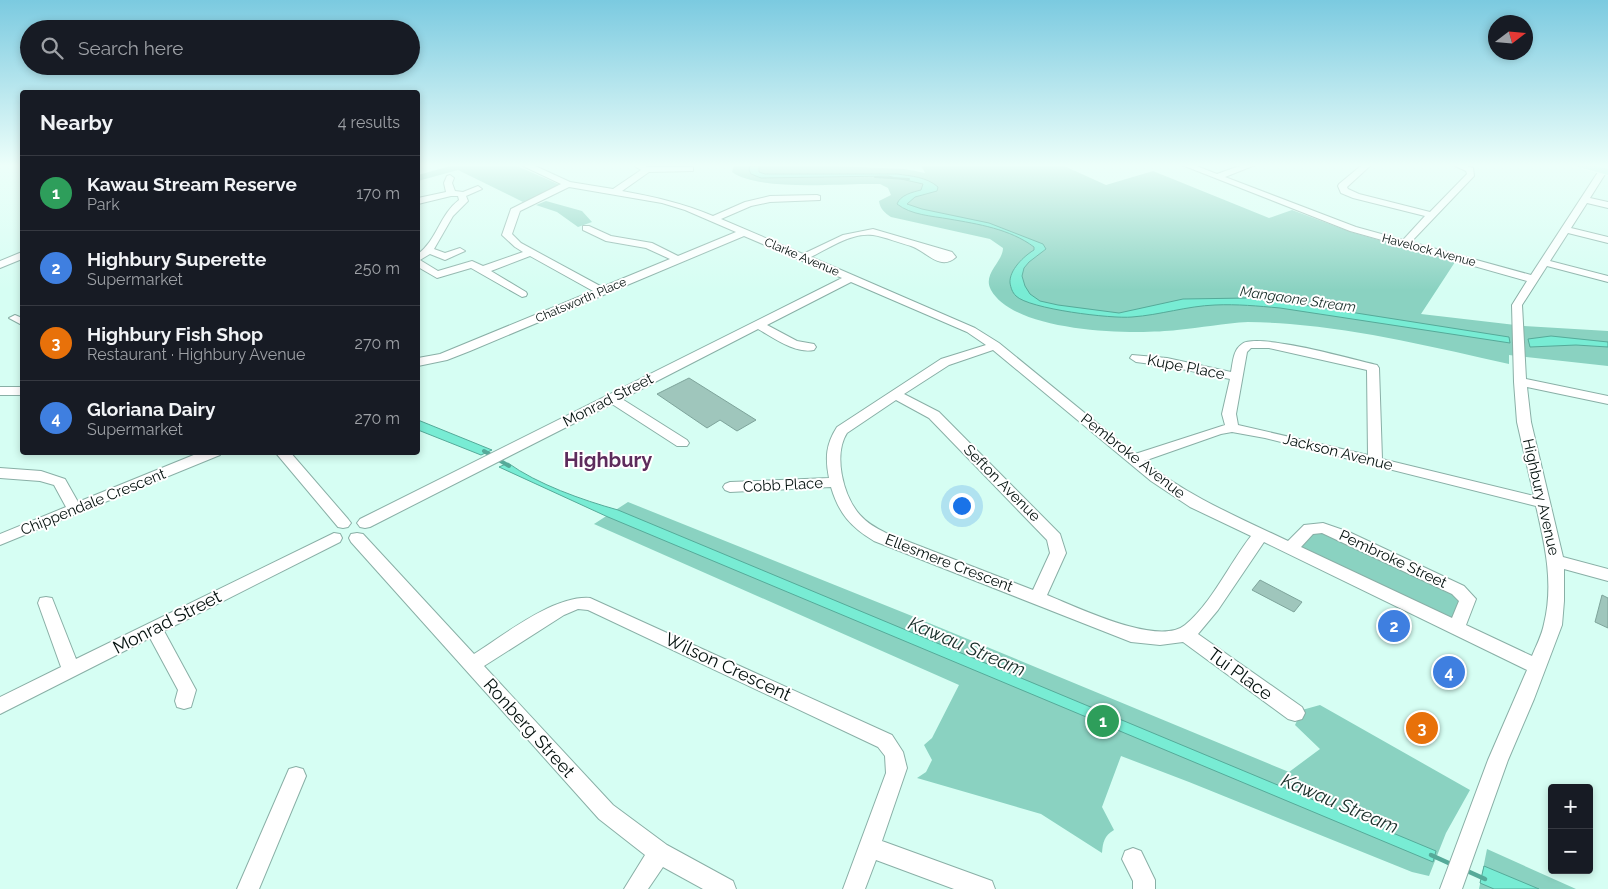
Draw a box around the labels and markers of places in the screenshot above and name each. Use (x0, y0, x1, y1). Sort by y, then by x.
pin: 2 (1378, 607, 1410, 645)
pin: 4 (1433, 653, 1465, 691)
pin: 1 (1087, 702, 1119, 740)
pin: 3 (1406, 709, 1438, 747)

